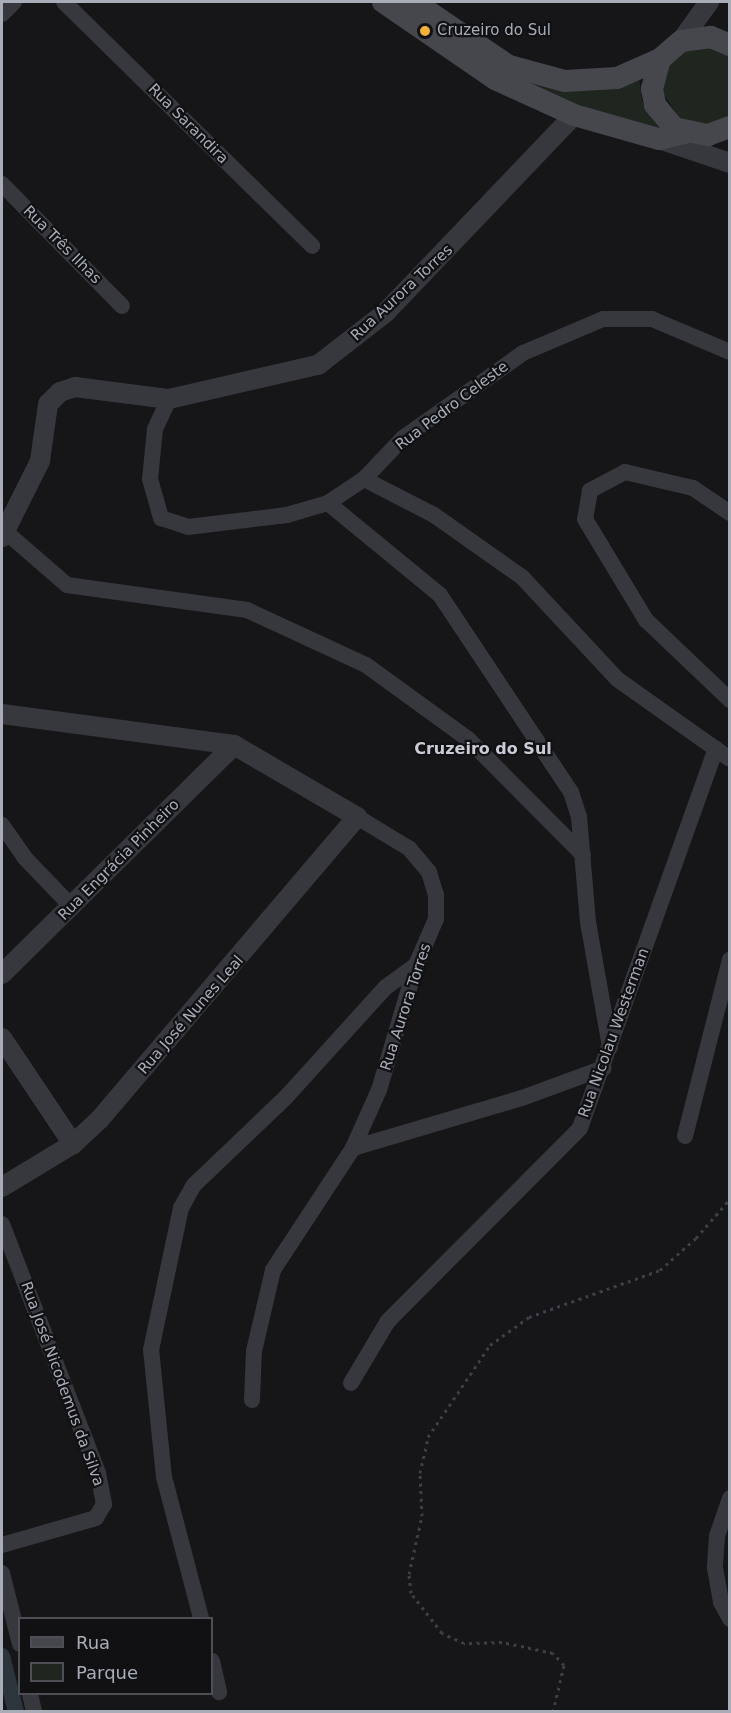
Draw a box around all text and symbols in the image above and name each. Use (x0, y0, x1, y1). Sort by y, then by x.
place label: Cruzeiro do Sul (437, 22, 551, 40)
marker: Cruzeiro do Sul (418, 24, 432, 38)
street label: Rua Sarandira (144, 80, 232, 168)
street label: Rua Três Ilhas (19, 202, 105, 288)
street label: Rua Aurora Torres (347, 241, 457, 345)
street label: Rua Pedro Celeste (392, 358, 512, 454)
district label: Cruzeiro do Sul (414, 739, 552, 759)
street label: Rua Engrácia Pinheiro (55, 796, 183, 924)
street label: Rua Aurora Torres (377, 941, 435, 1073)
street label: Rua Nicolau Westerman (575, 946, 653, 1120)
street label: Rua José Nunes Leal (135, 952, 247, 1078)
street label: Rua José Nicodemus da Silva (17, 1279, 107, 1489)
legend (18, 1617, 213, 1695)
text: Rua (76, 1632, 110, 1653)
text: Parque (76, 1662, 138, 1683)

